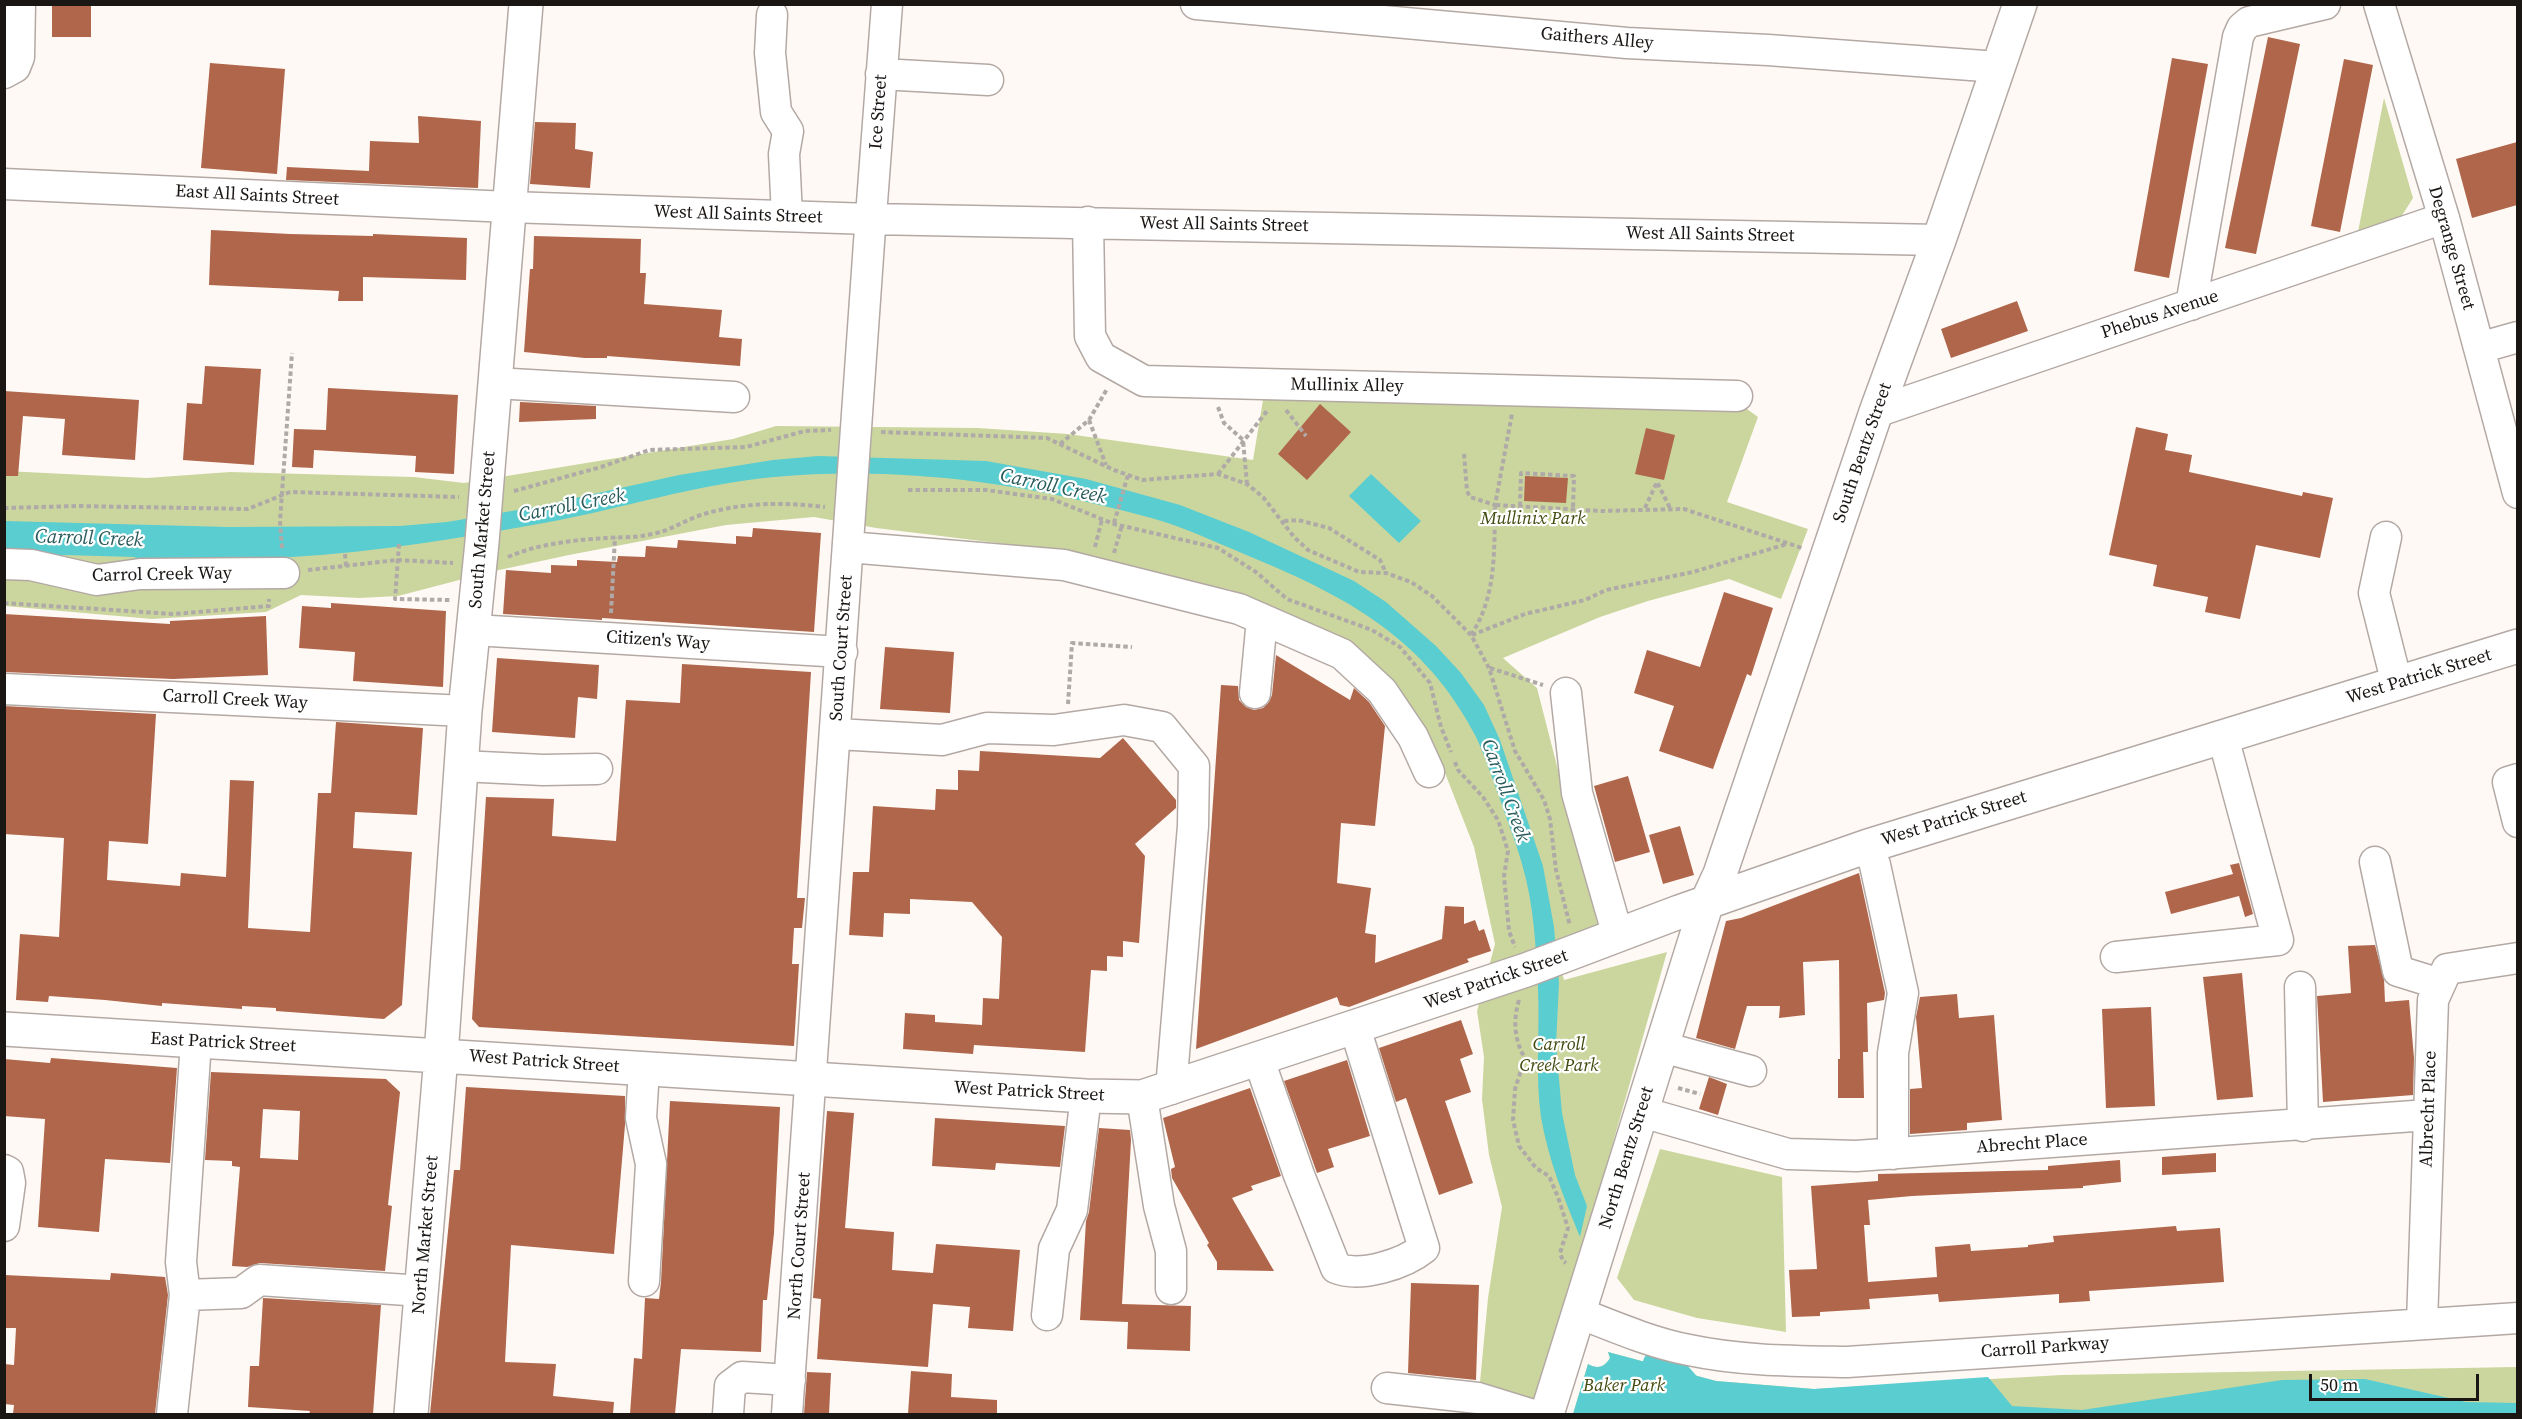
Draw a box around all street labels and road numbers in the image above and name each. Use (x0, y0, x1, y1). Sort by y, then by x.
street label: Gaithers Alley (1540, 23, 1654, 55)
street label: Ice Street (866, 74, 892, 150)
street label: East All Saints Street (175, 181, 339, 211)
street label: Degrange Street (2423, 184, 2479, 312)
street label: West All Saints Street (653, 201, 823, 229)
street label: West All Saints Street (1139, 213, 1309, 237)
street label: West All Saints Street (1625, 223, 1795, 247)
street label: Phebus Avenue (2099, 286, 2221, 344)
street label: Mullinix Alley (1290, 374, 1404, 398)
street label: South Bentz Street (1829, 380, 1897, 526)
street label: South Market Street (465, 450, 501, 610)
street label: Carrol Creek Way (92, 563, 232, 587)
street label: South Court Street (826, 574, 858, 722)
street label: Citizen's Way (605, 627, 711, 655)
street label: West Patrick Street (2344, 645, 2494, 709)
street label: Carroll Creek Way (162, 685, 308, 715)
street label: West Patrick Street (1879, 787, 2029, 851)
street label: West Patrick Street (1421, 945, 1571, 1015)
street label: East Patrick Street (150, 1028, 296, 1058)
street label: West Patrick Street (468, 1046, 620, 1078)
street label: Albrecht Place (2416, 1050, 2442, 1168)
street label: West Patrick Street (953, 1077, 1105, 1107)
street label: North Bentz Street (1595, 1084, 1659, 1232)
street label: Abrecht Place (1976, 1129, 2088, 1159)
street label: North Market Street (408, 1155, 444, 1315)
street label: North Court Street (784, 1172, 816, 1320)
street label: Carroll Parkway (1980, 1333, 2110, 1363)

